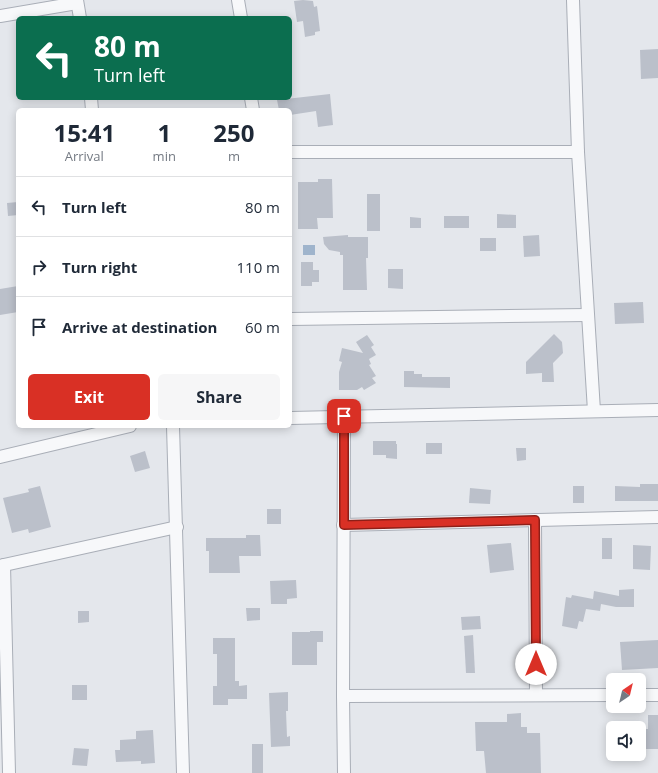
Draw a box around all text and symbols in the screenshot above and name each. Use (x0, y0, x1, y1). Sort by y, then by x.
text: 80 m (94, 27, 161, 65)
icon: left (28, 32, 80, 84)
text: Turn left (94, 63, 165, 87)
text: 15:41 (53, 116, 115, 149)
text: 1 (157, 116, 171, 149)
text: 250 (213, 116, 255, 149)
text: Arrival (65, 147, 104, 165)
text: min (153, 147, 176, 165)
text: m (228, 147, 240, 165)
icon: left (28, 196, 50, 218)
text: Turn left (62, 197, 127, 217)
text: 80 m (245, 197, 280, 217)
icon: right (28, 256, 50, 278)
text: Turn right (62, 257, 137, 277)
text: 110 m (236, 257, 280, 277)
icon: arrive (28, 316, 50, 338)
text: Arrive at destination (62, 317, 217, 337)
text: 60 m (245, 317, 280, 337)
button: Exit (28, 374, 150, 420)
button: Share (158, 374, 280, 420)
pin (327, 399, 361, 433)
icon: arrive (333, 405, 355, 427)
position arrow (515, 643, 557, 685)
north arrow (606, 673, 646, 713)
map controls (606, 673, 646, 761)
button: sound (606, 721, 646, 761)

